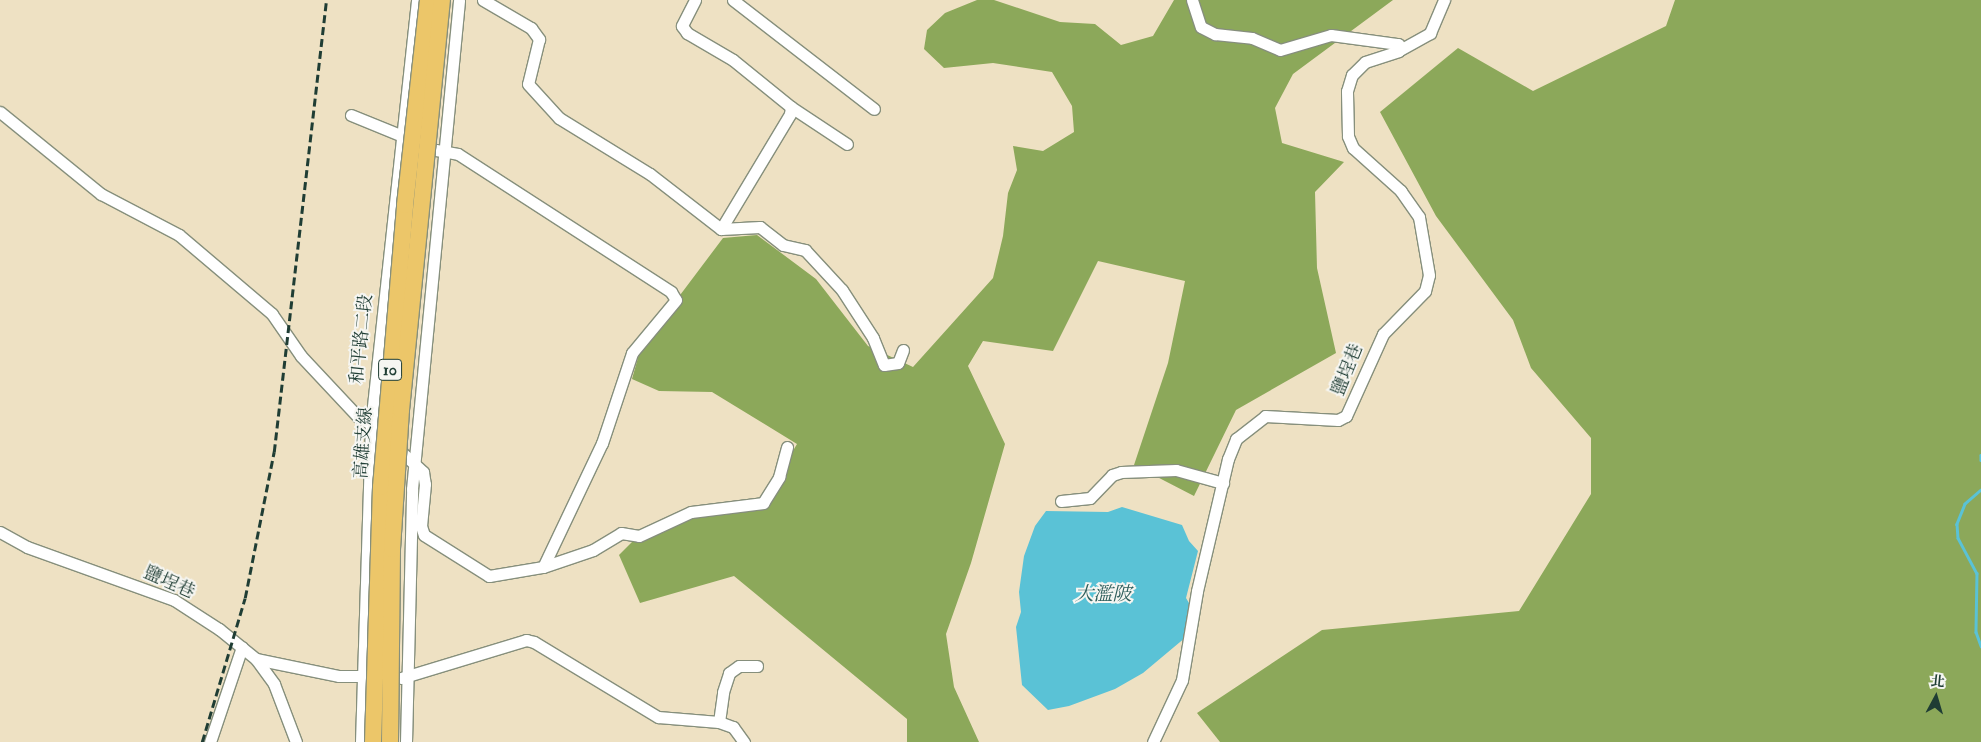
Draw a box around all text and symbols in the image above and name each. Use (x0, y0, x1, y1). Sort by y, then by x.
street label: 和平路二段 (347, 293, 377, 385)
street label: 鹽埕巷 (1328, 341, 1368, 399)
road number: 10 (378, 356, 402, 384)
street label: 高雄支線 (351, 406, 377, 480)
street label: 鹽埕巷 (140, 562, 198, 604)
water label: 大濫陂 (1075, 584, 1131, 606)
north arrow (1911, 672, 1961, 722)
text: 北 (1930, 672, 1945, 691)

